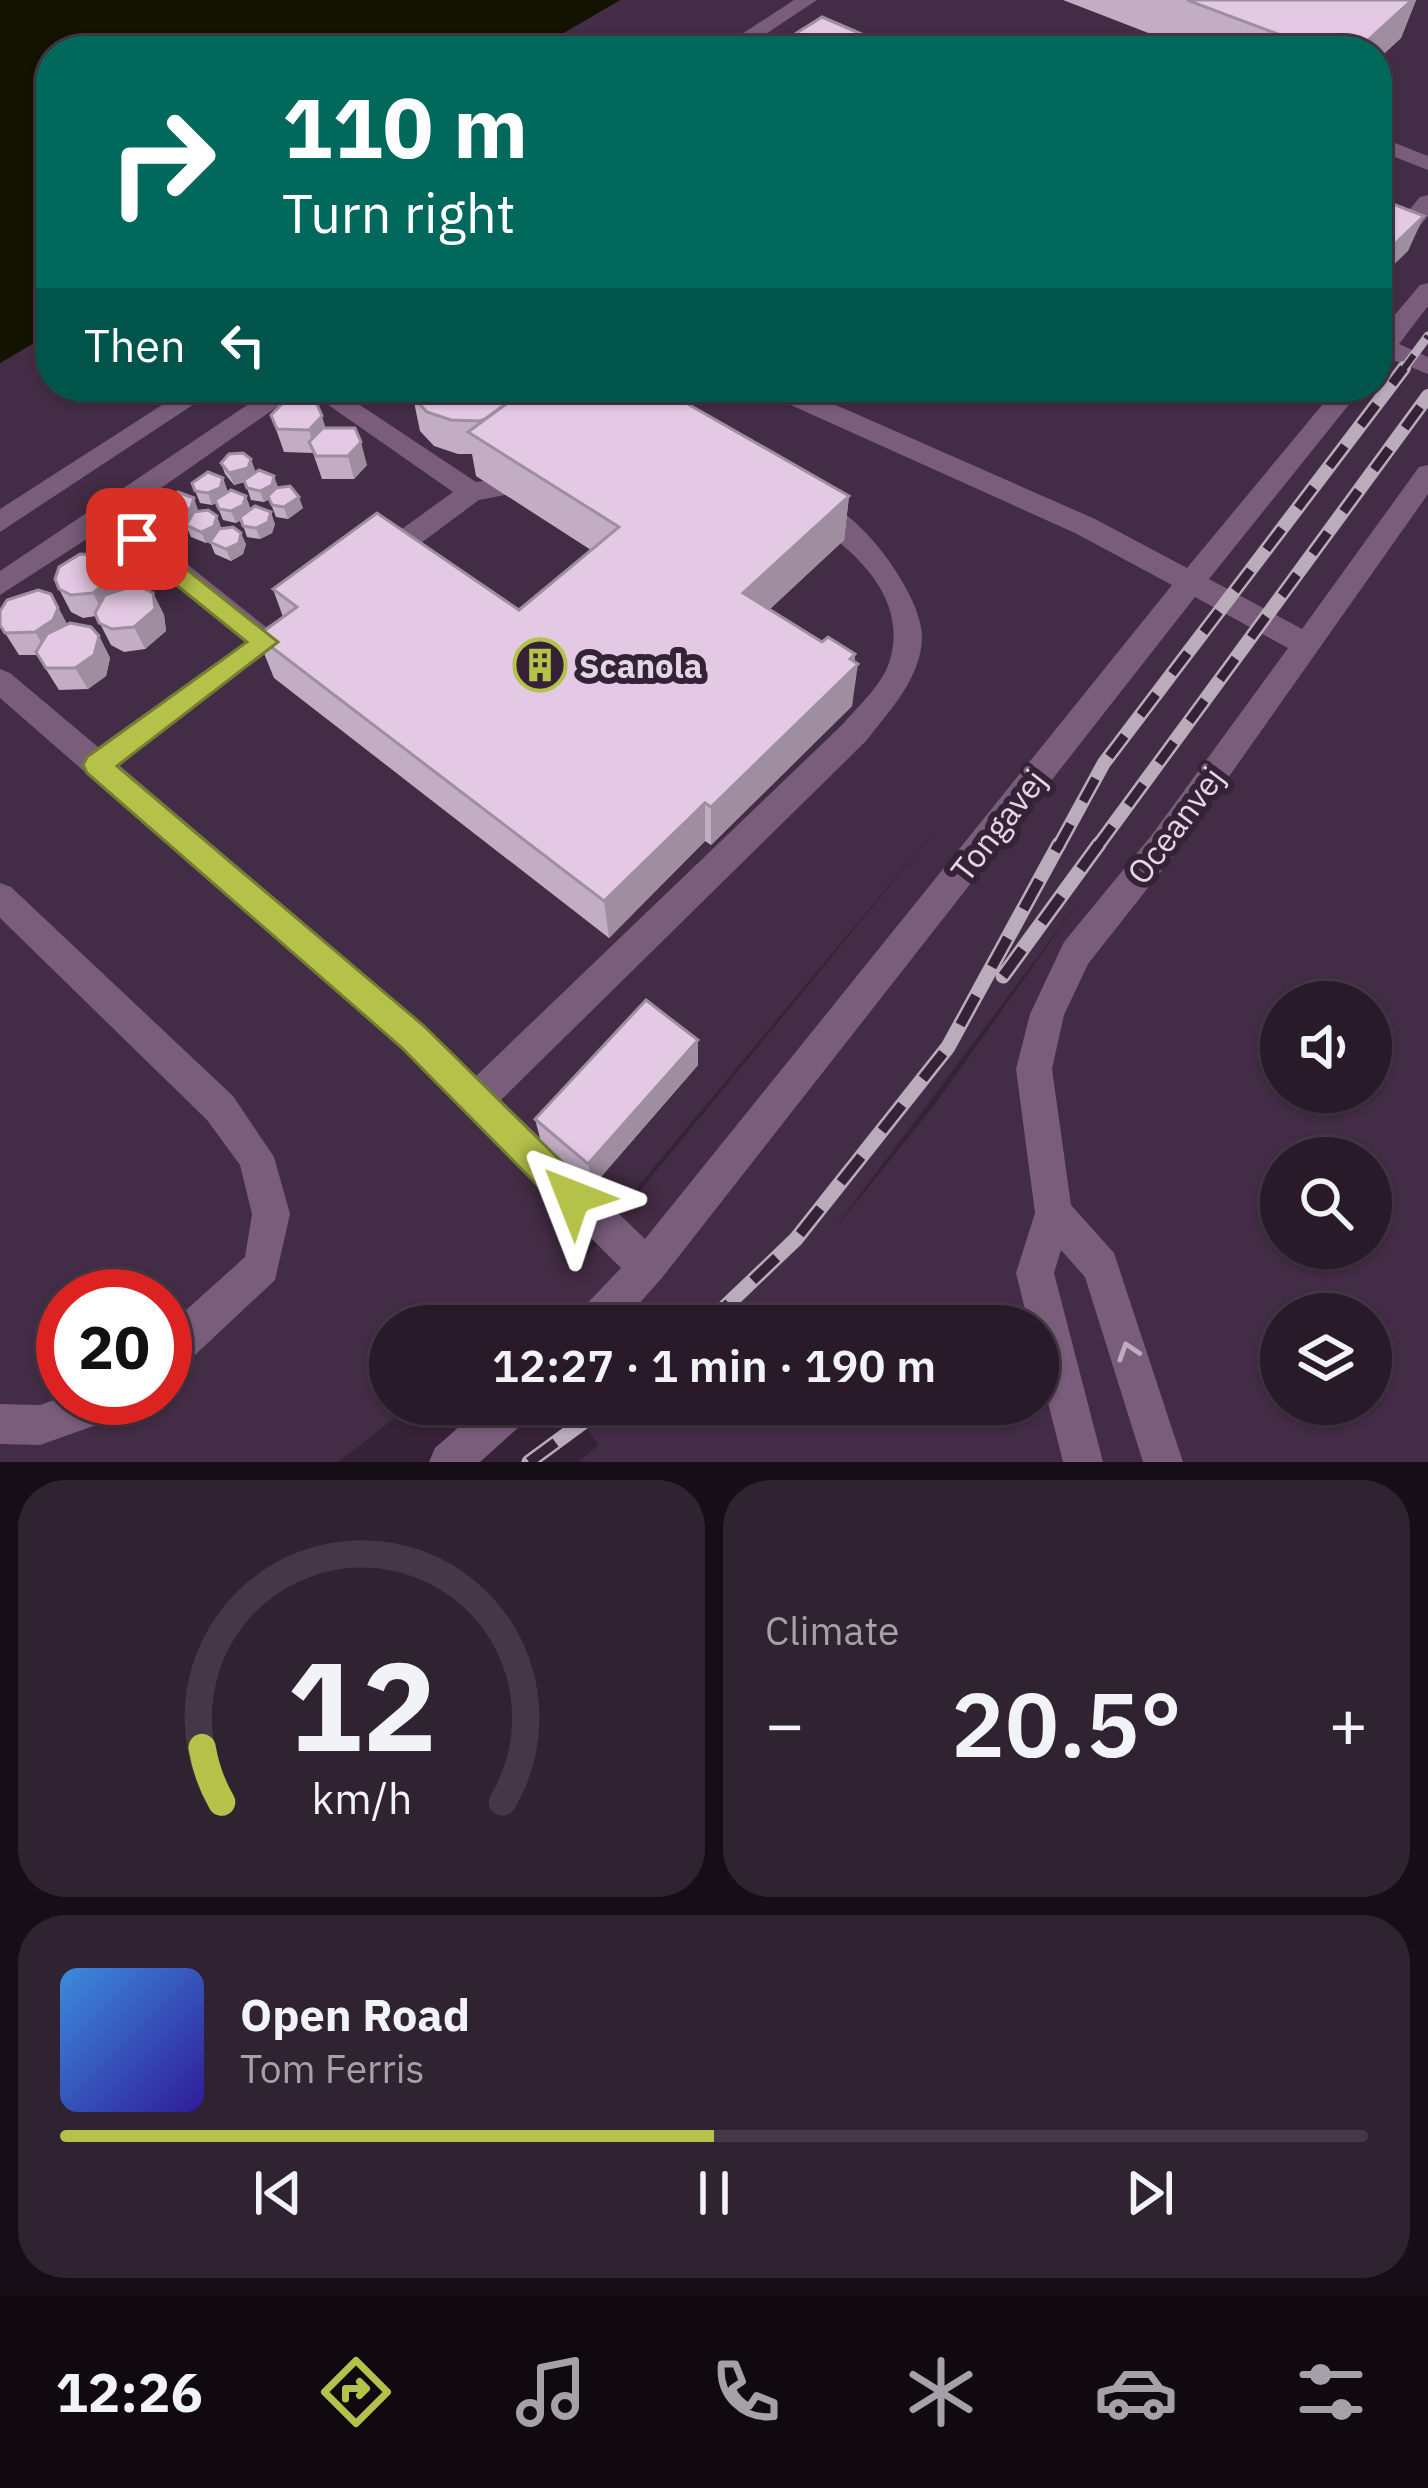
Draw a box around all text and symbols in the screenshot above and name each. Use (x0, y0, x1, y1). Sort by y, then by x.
text: 110 m (282, 72, 528, 181)
icon: right (84, 84, 240, 240)
text: Turn right (282, 178, 516, 248)
icon: left (210, 312, 276, 378)
text: Then (84, 316, 186, 374)
pin (86, 488, 188, 590)
icon: arrive (104, 506, 170, 572)
building icon: Scanola (512, 637, 568, 693)
place label: Scanola (579, 644, 703, 687)
street label: Oceanvej (1117, 758, 1233, 892)
street label: Tongavej (941, 760, 1055, 890)
map controls (1260, 981, 1392, 1425)
button: sound (1260, 981, 1392, 1113)
position arrow (510, 1134, 636, 1260)
button: search (1260, 1137, 1392, 1269)
speed limit sign: 20 (36, 1269, 192, 1425)
button: layers (1260, 1293, 1392, 1425)
text: 12:27 · 1 min · 190 m (492, 1336, 936, 1394)
one-way arrow (1117, 1341, 1142, 1362)
text: Climate (765, 1605, 899, 1656)
text: 12 (287, 1623, 436, 1785)
text: 20.5° (951, 1665, 1182, 1782)
text: − (765, 1680, 805, 1766)
text: + (1328, 1680, 1368, 1766)
text: km/h (311, 1769, 412, 1825)
text: Open Road (240, 1985, 470, 2043)
text: Tom Ferris (240, 2043, 424, 2094)
icon: previous (245, 2160, 311, 2226)
icon: pause (681, 2160, 747, 2226)
icon: next (1117, 2160, 1183, 2226)
icon: directions (314, 2350, 398, 2434)
icon: music (509, 2350, 593, 2434)
icon: phone (704, 2350, 788, 2434)
icon: climate (899, 2350, 983, 2434)
icon: car (1094, 2350, 1178, 2434)
icon: filters (1289, 2350, 1373, 2434)
text: 12:26 (55, 2357, 203, 2427)

